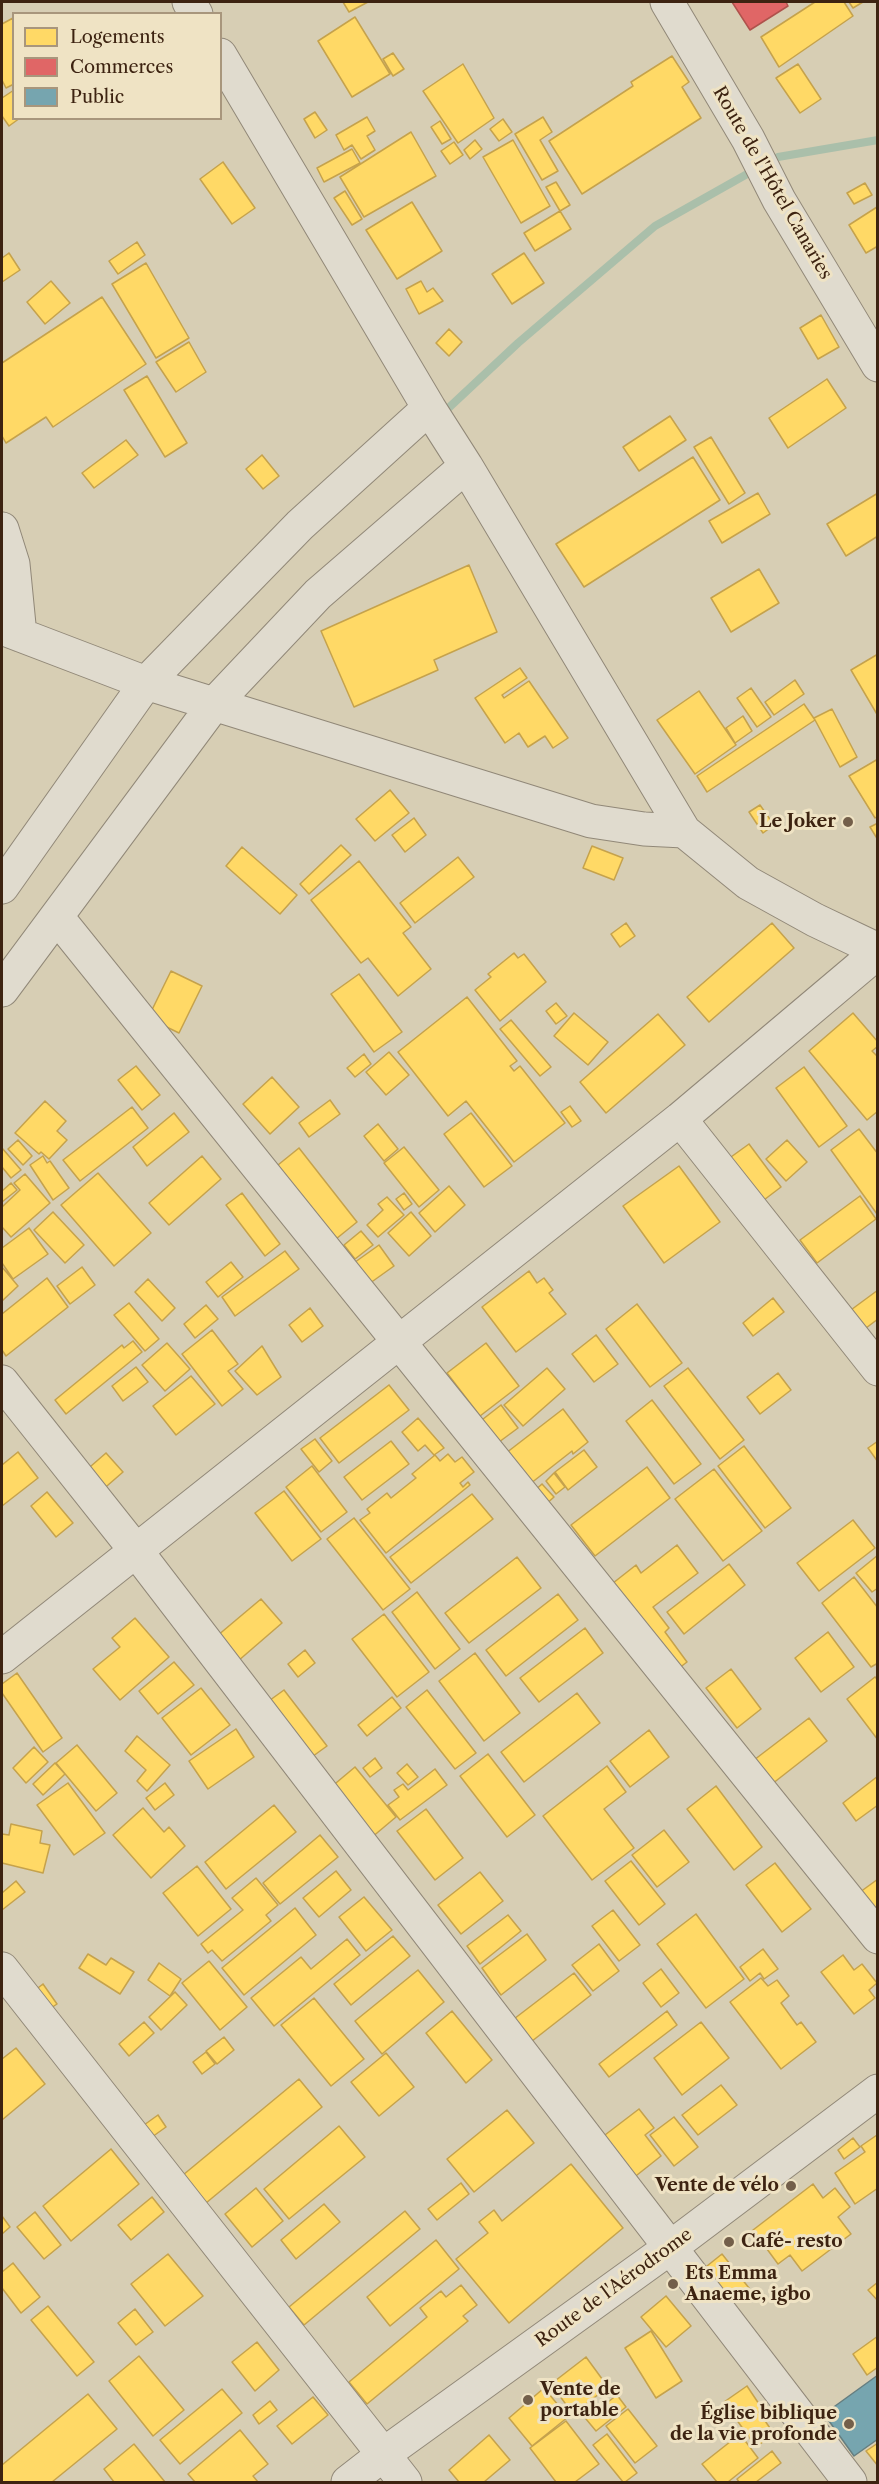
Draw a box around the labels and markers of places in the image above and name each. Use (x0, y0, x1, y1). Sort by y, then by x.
place label: Le Joker (759, 811, 836, 833)
marker: Le Joker (841, 815, 855, 829)
place label: Vente de vélo (655, 2175, 779, 2197)
marker: Vente de vélo (784, 2179, 798, 2193)
place label: Café- resto (741, 2231, 843, 2253)
marker: Café- resto (722, 2235, 736, 2249)
place label: Ets Emma Anaeme, igbo (685, 2263, 811, 2306)
marker: Ets Emma Anaeme, igbo (666, 2277, 680, 2291)
place label: Vente de portable (540, 2379, 620, 2422)
marker: Vente de portable (521, 2393, 535, 2407)
place label: Église biblique de la vie profonde (670, 2403, 837, 2446)
marker: Église biblique de la vie profonde (842, 2417, 856, 2431)

